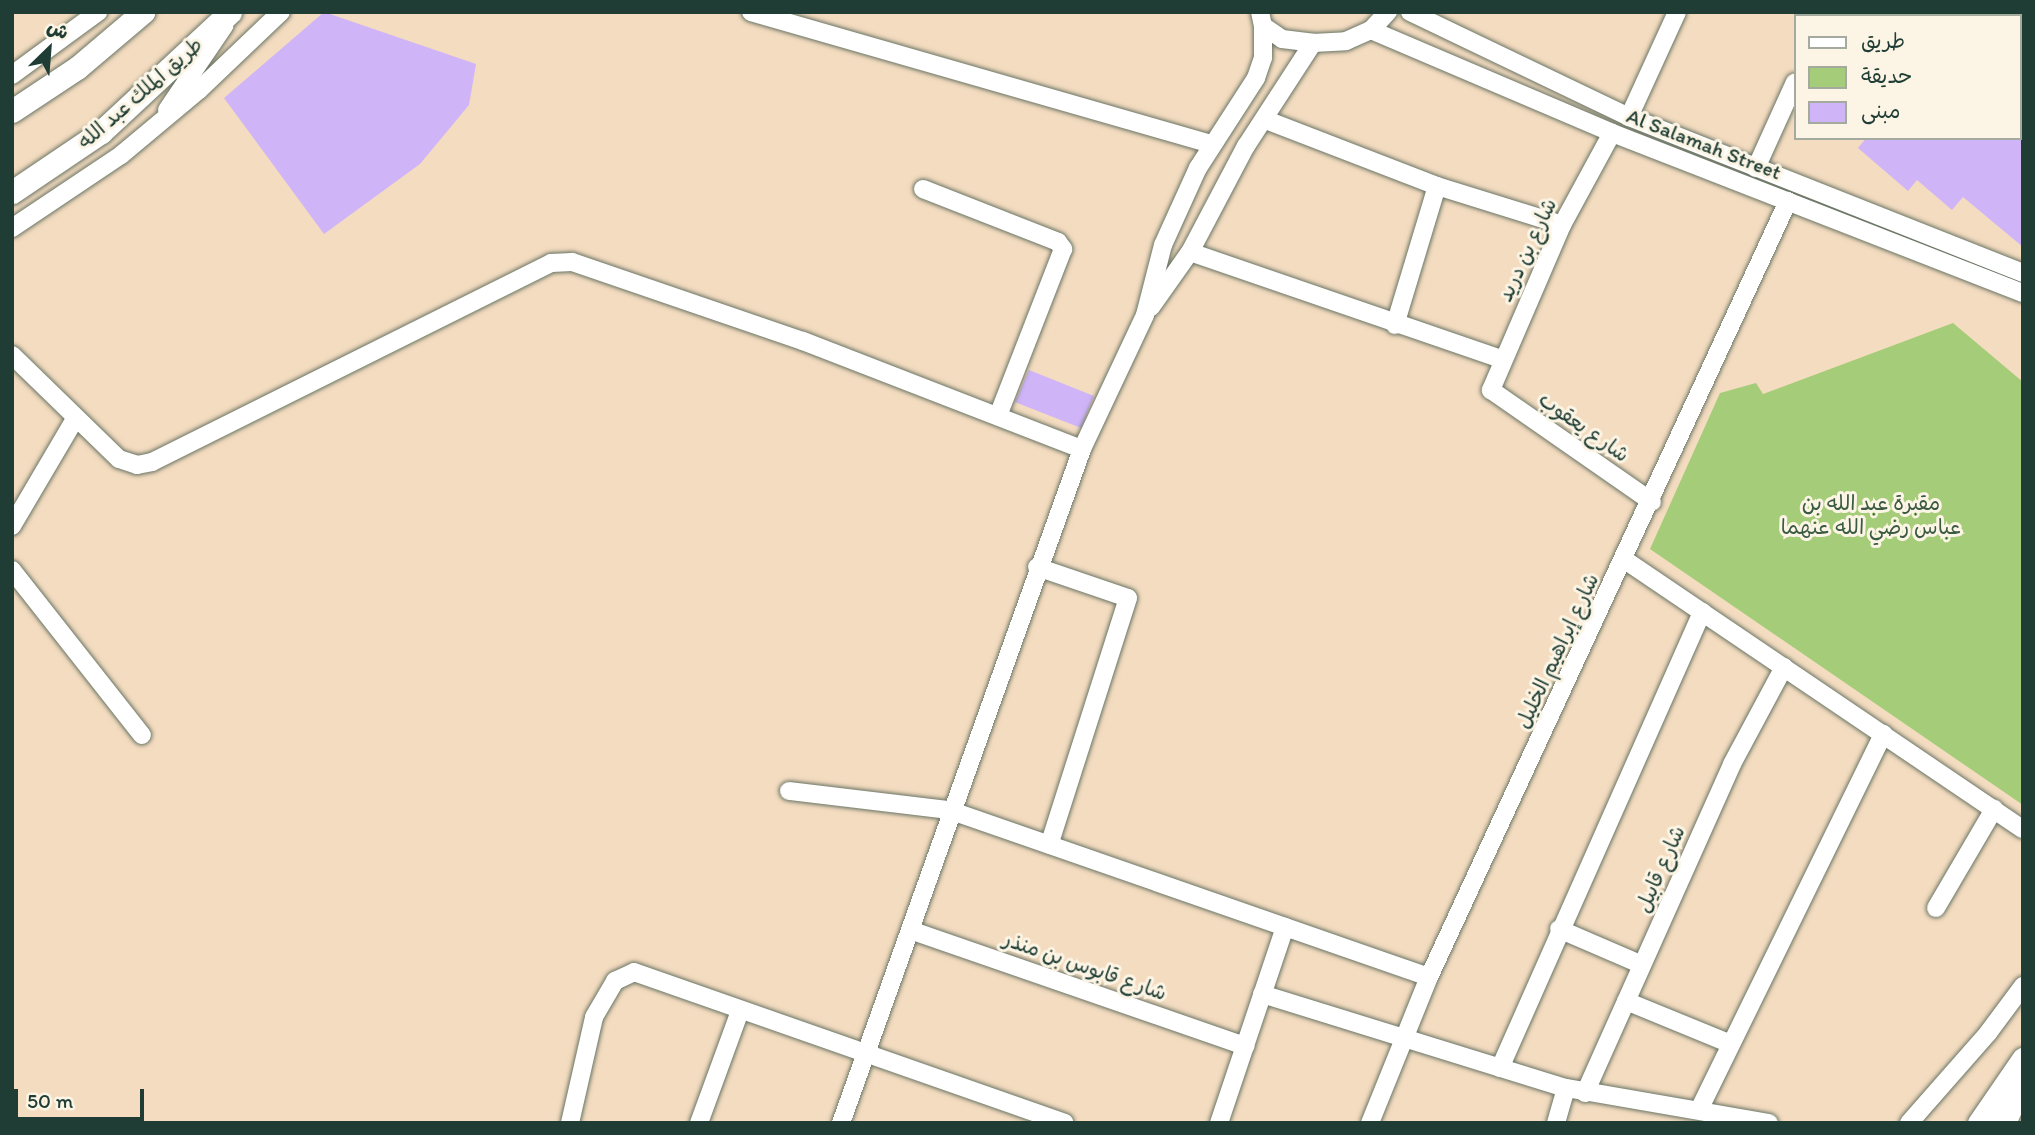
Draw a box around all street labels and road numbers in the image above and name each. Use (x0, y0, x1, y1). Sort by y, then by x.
street label: طريق الملك عبد الله (72, 32, 208, 154)
street label: Al Salamah Street (1624, 103, 1784, 185)
street label: شارع بن دريد (1492, 194, 1562, 306)
street label: شارع يعقوب (1534, 387, 1634, 467)
street label: شارع إبراهيم الخليل (1510, 569, 1604, 733)
street label: شارع قابيل (1630, 822, 1690, 916)
street label: شارع قابوس بن منذر (1000, 926, 1170, 1006)

